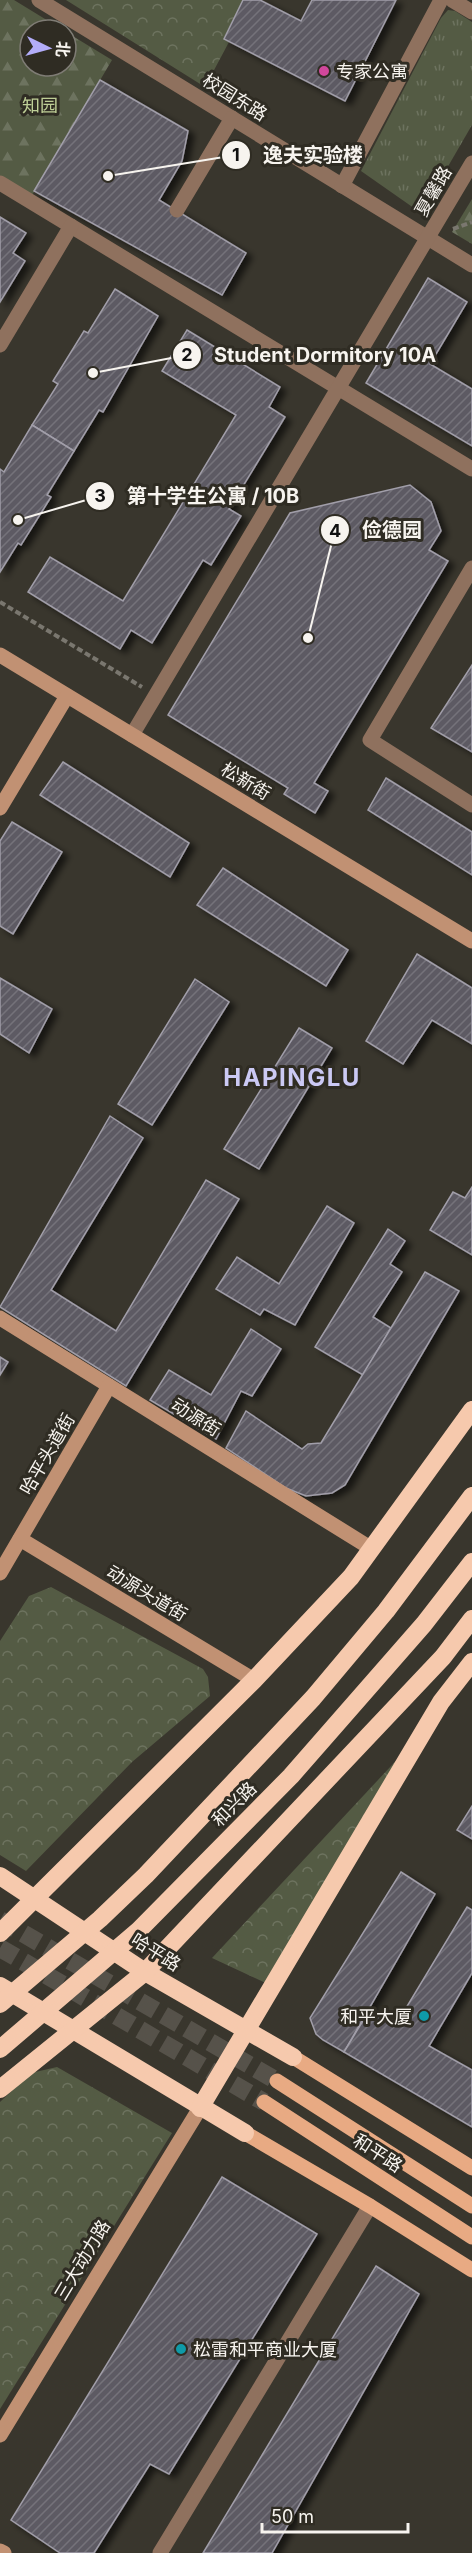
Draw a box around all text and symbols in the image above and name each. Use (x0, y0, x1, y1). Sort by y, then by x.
north arrow (18, 18, 78, 78)
text: 北 (52, 40, 74, 58)
place label: 专家公寓 (336, 61, 408, 82)
marker: 专家公寓 (317, 64, 331, 78)
street label: 校园东路 (199, 69, 271, 125)
park label: 知园 (22, 95, 58, 116)
callout: 逸夫实验楼 (221, 136, 375, 174)
text: 逸夫实验楼 (263, 143, 363, 167)
text: 1 (232, 144, 240, 165)
street label: 夏馨路 (410, 162, 456, 220)
callout: Student Dormitory 10A (172, 336, 449, 374)
text: Student Dormitory 10A (214, 343, 436, 367)
text: 2 (181, 344, 193, 365)
callout: 第十学生公寓 / 10B (85, 477, 311, 515)
text: 第十学生公寓 / 10B (127, 484, 299, 508)
text: 3 (94, 485, 106, 506)
callout: 俭德园 (320, 511, 434, 549)
text: 俭德园 (362, 518, 422, 542)
text: 4 (329, 520, 341, 541)
street label: 松新街 (217, 758, 275, 804)
district label: HAPINGLU (223, 1063, 361, 1092)
street label: 动源街 (168, 1394, 224, 1440)
street label: 哈平头道街 (15, 1410, 79, 1498)
street label: 动源头道街 (103, 1561, 191, 1625)
street label: 和兴路 (207, 1777, 261, 1831)
street label: 哈平路 (128, 1929, 184, 1975)
place label: 和平大厦 (340, 2006, 412, 2027)
marker: 和平大厦 (417, 2009, 431, 2023)
street label: 和平路 (350, 2129, 406, 2177)
street label: 三大动力路 (50, 2216, 114, 2304)
place label: 松雷和平商业大厦 (193, 2339, 337, 2360)
marker: 松雷和平商业大厦 (174, 2342, 188, 2356)
scale bar (262, 2496, 408, 2534)
text: 50 m (271, 2506, 314, 2527)

